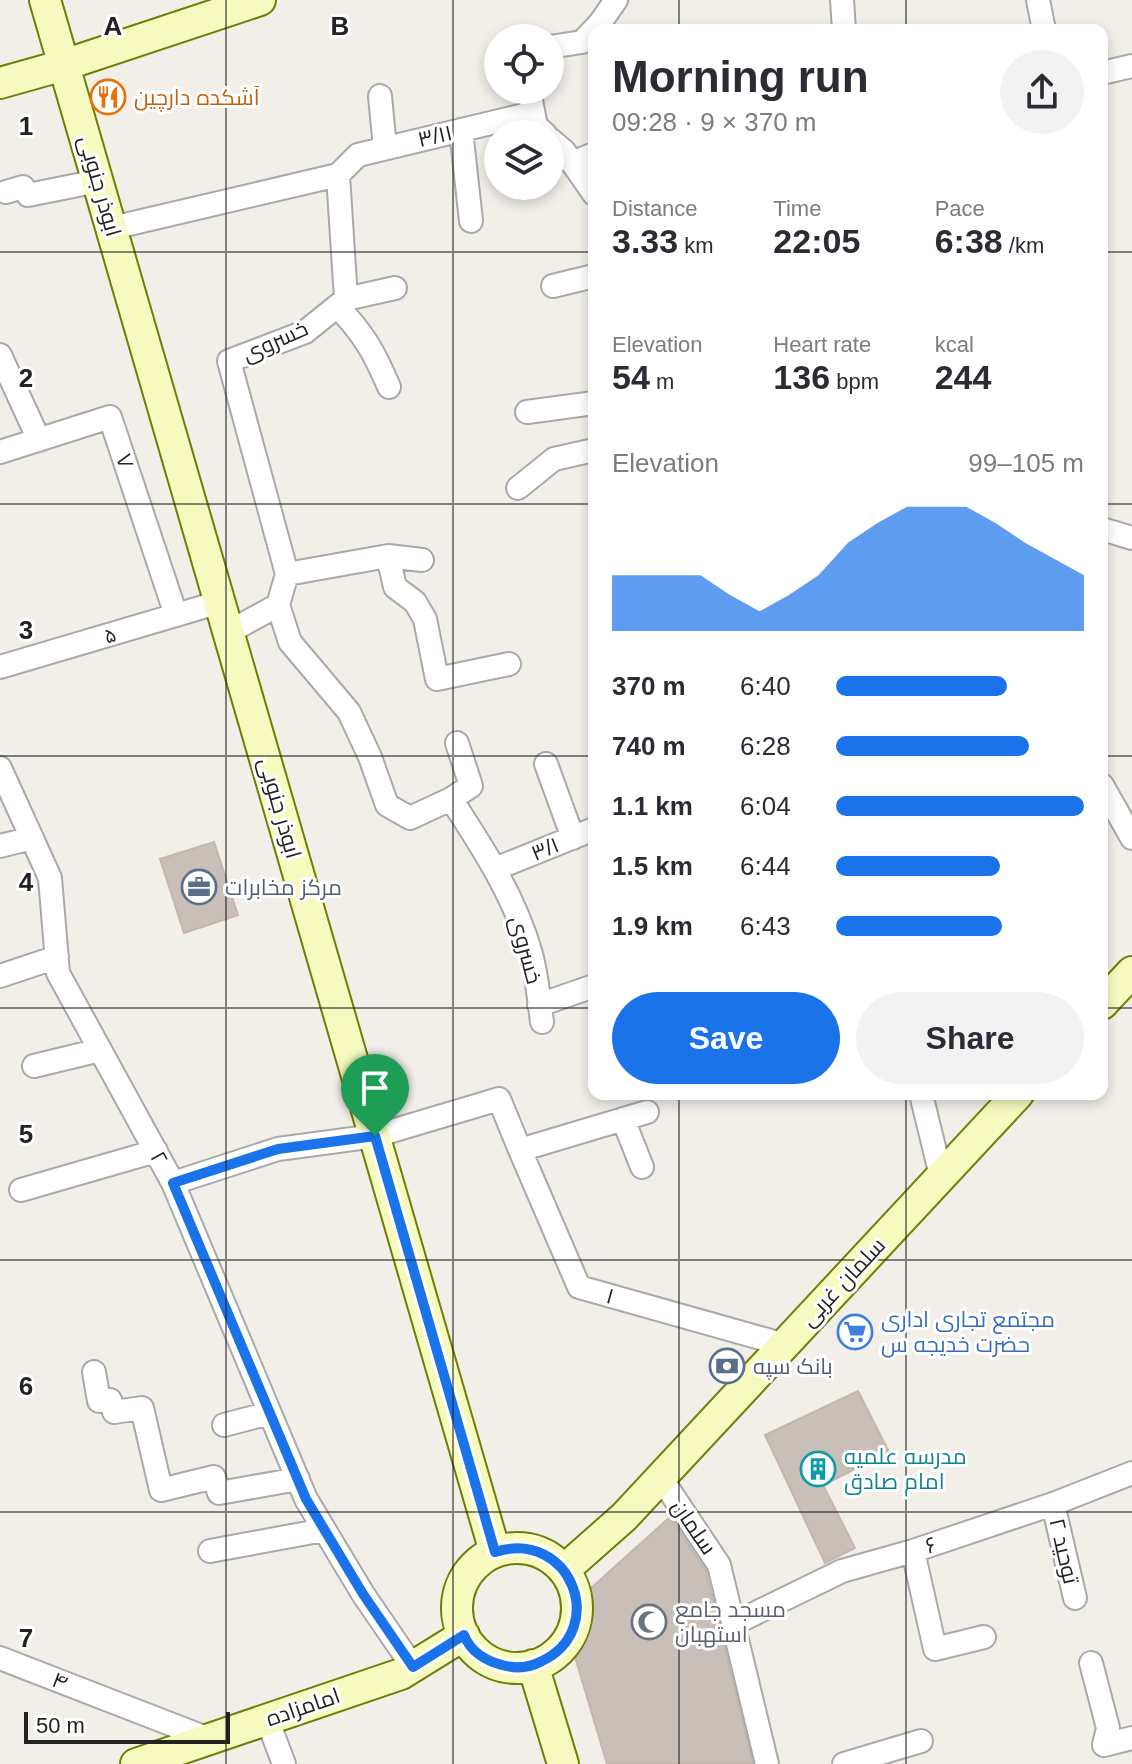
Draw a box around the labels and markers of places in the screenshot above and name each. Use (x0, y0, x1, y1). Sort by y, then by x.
restaurant icon: آشکده دارچین (89, 78, 127, 116)
place label: آشکده دارچین (134, 85, 260, 112)
office icon: مرکز مخابرات (180, 868, 218, 906)
place label: مرکز مخابرات (225, 875, 342, 900)
pin (341, 1054, 409, 1136)
place label: مجتمع تجاری اداری حضرت خدیجه س (881, 1307, 1055, 1358)
supermarket icon: مجتمع تجاری اداری حضرت خدیجه س (836, 1313, 874, 1351)
bank icon: بانک سپه (708, 1347, 746, 1385)
place label: بانک سپه (753, 1354, 833, 1380)
place label: مدرسه علمیه امام صادق (844, 1444, 967, 1497)
building icon: مدرسه علمیه امام صادق (799, 1450, 837, 1488)
place label: مسجد جامع استهبان (675, 1597, 786, 1648)
mosque icon: مسجد جامع استهبان (630, 1603, 668, 1641)

